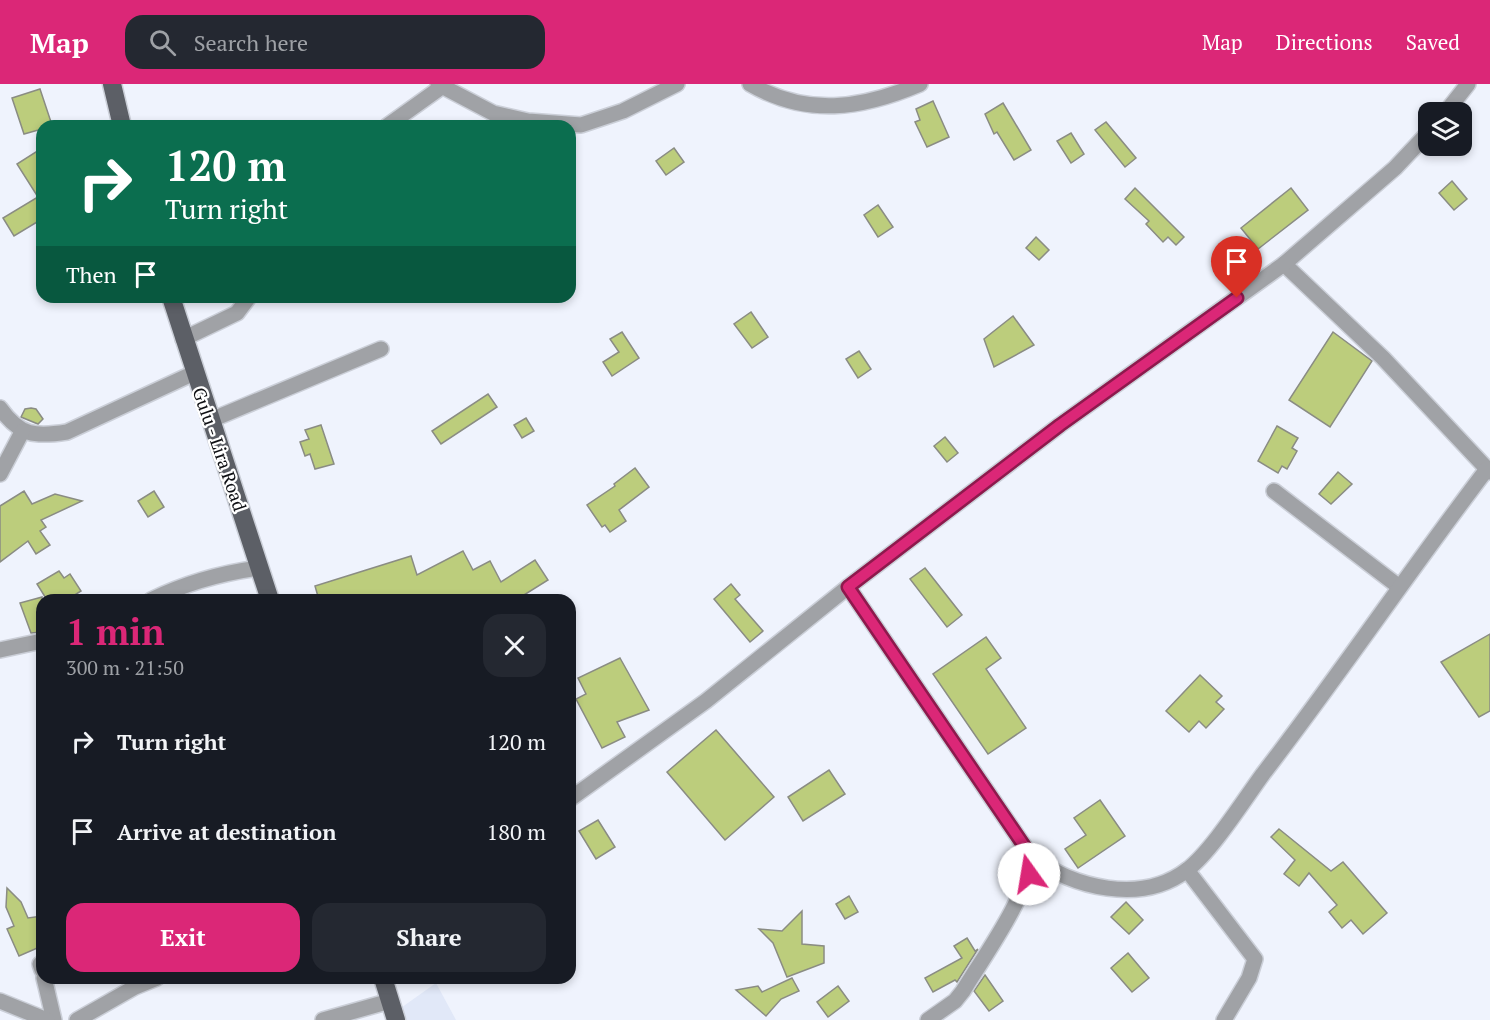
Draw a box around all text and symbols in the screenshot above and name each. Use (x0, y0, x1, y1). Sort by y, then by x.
search box (125, 15, 545, 69)
text: Map (30, 24, 89, 61)
icon: search (146, 26, 179, 59)
text: Search here (194, 28, 308, 57)
text: Map (1202, 28, 1243, 56)
text: Directions (1276, 28, 1373, 56)
text: Saved (1406, 28, 1460, 56)
map controls (1418, 102, 1472, 156)
button: layers (1418, 102, 1472, 156)
text: 120 m (165, 137, 286, 193)
icon: right (66, 144, 144, 222)
text: Turn right (165, 191, 288, 227)
pin (1211, 236, 1262, 298)
icon: arrive (1220, 245, 1253, 278)
icon: arrive (129, 258, 162, 291)
text: Then (66, 260, 117, 289)
street label: Gulu - Lira Road (188, 384, 252, 514)
text: 1 min (66, 608, 164, 655)
button: close (483, 614, 546, 677)
text: 300 m · 21:50 (66, 654, 184, 681)
icon: right (66, 725, 99, 758)
text: Turn right (117, 727, 226, 756)
text: 120 m (486, 727, 546, 756)
icon: arrive (66, 815, 99, 848)
text: Arrive at destination (117, 817, 336, 846)
text: 180 m (486, 817, 546, 846)
position arrow (997, 842, 1061, 906)
button: Exit (66, 903, 300, 972)
button: Share (312, 903, 546, 972)

